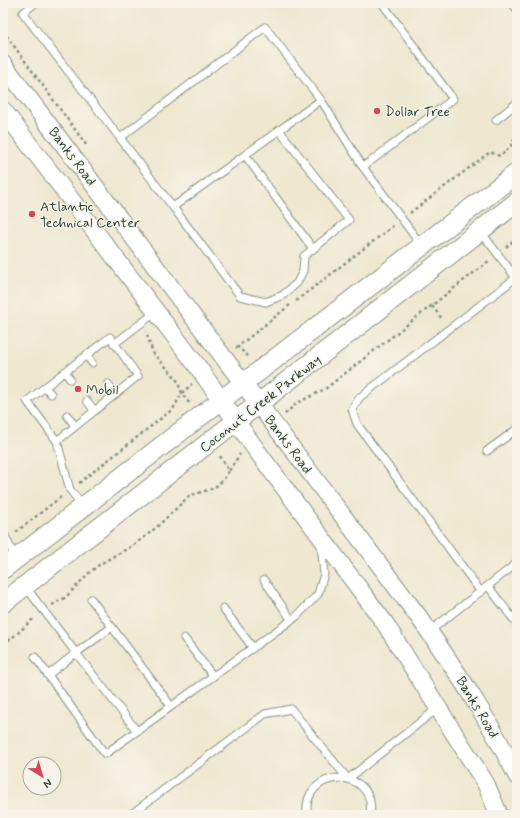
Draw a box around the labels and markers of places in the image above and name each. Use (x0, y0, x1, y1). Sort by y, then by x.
place label: Dollar Tree (385, 103, 450, 121)
marker: Dollar Tree (372, 106, 382, 116)
place label: Atlantic Technical Center (40, 198, 140, 232)
marker: Atlantic Technical Center (27, 209, 37, 219)
place label: Mobil (86, 381, 118, 399)
marker: Mobil (73, 384, 83, 394)

